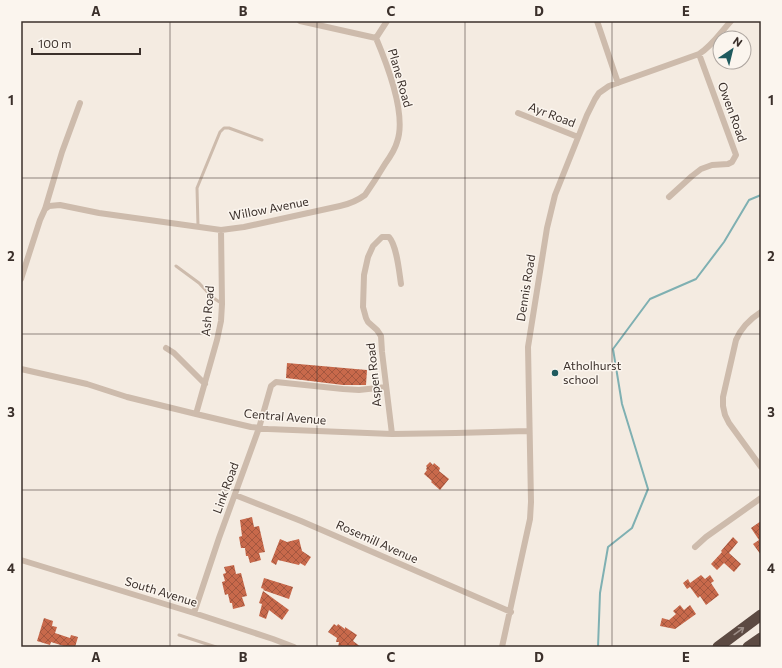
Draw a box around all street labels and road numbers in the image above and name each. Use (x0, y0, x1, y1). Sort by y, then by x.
street label: Plane Road (386, 47, 416, 109)
street label: Owen Road (716, 80, 750, 144)
street label: Ayr Road (527, 99, 578, 129)
street label: Willow Avenue (228, 193, 310, 223)
street label: Dennis Road (513, 253, 537, 322)
street label: Ash Road (198, 285, 216, 337)
street label: Aspen Road (363, 342, 383, 408)
street label: Central Avenue (243, 405, 327, 427)
street label: Link Road (209, 460, 241, 515)
street label: Rosemill Avenue (334, 517, 421, 565)
street label: South Avenue (123, 573, 199, 609)

